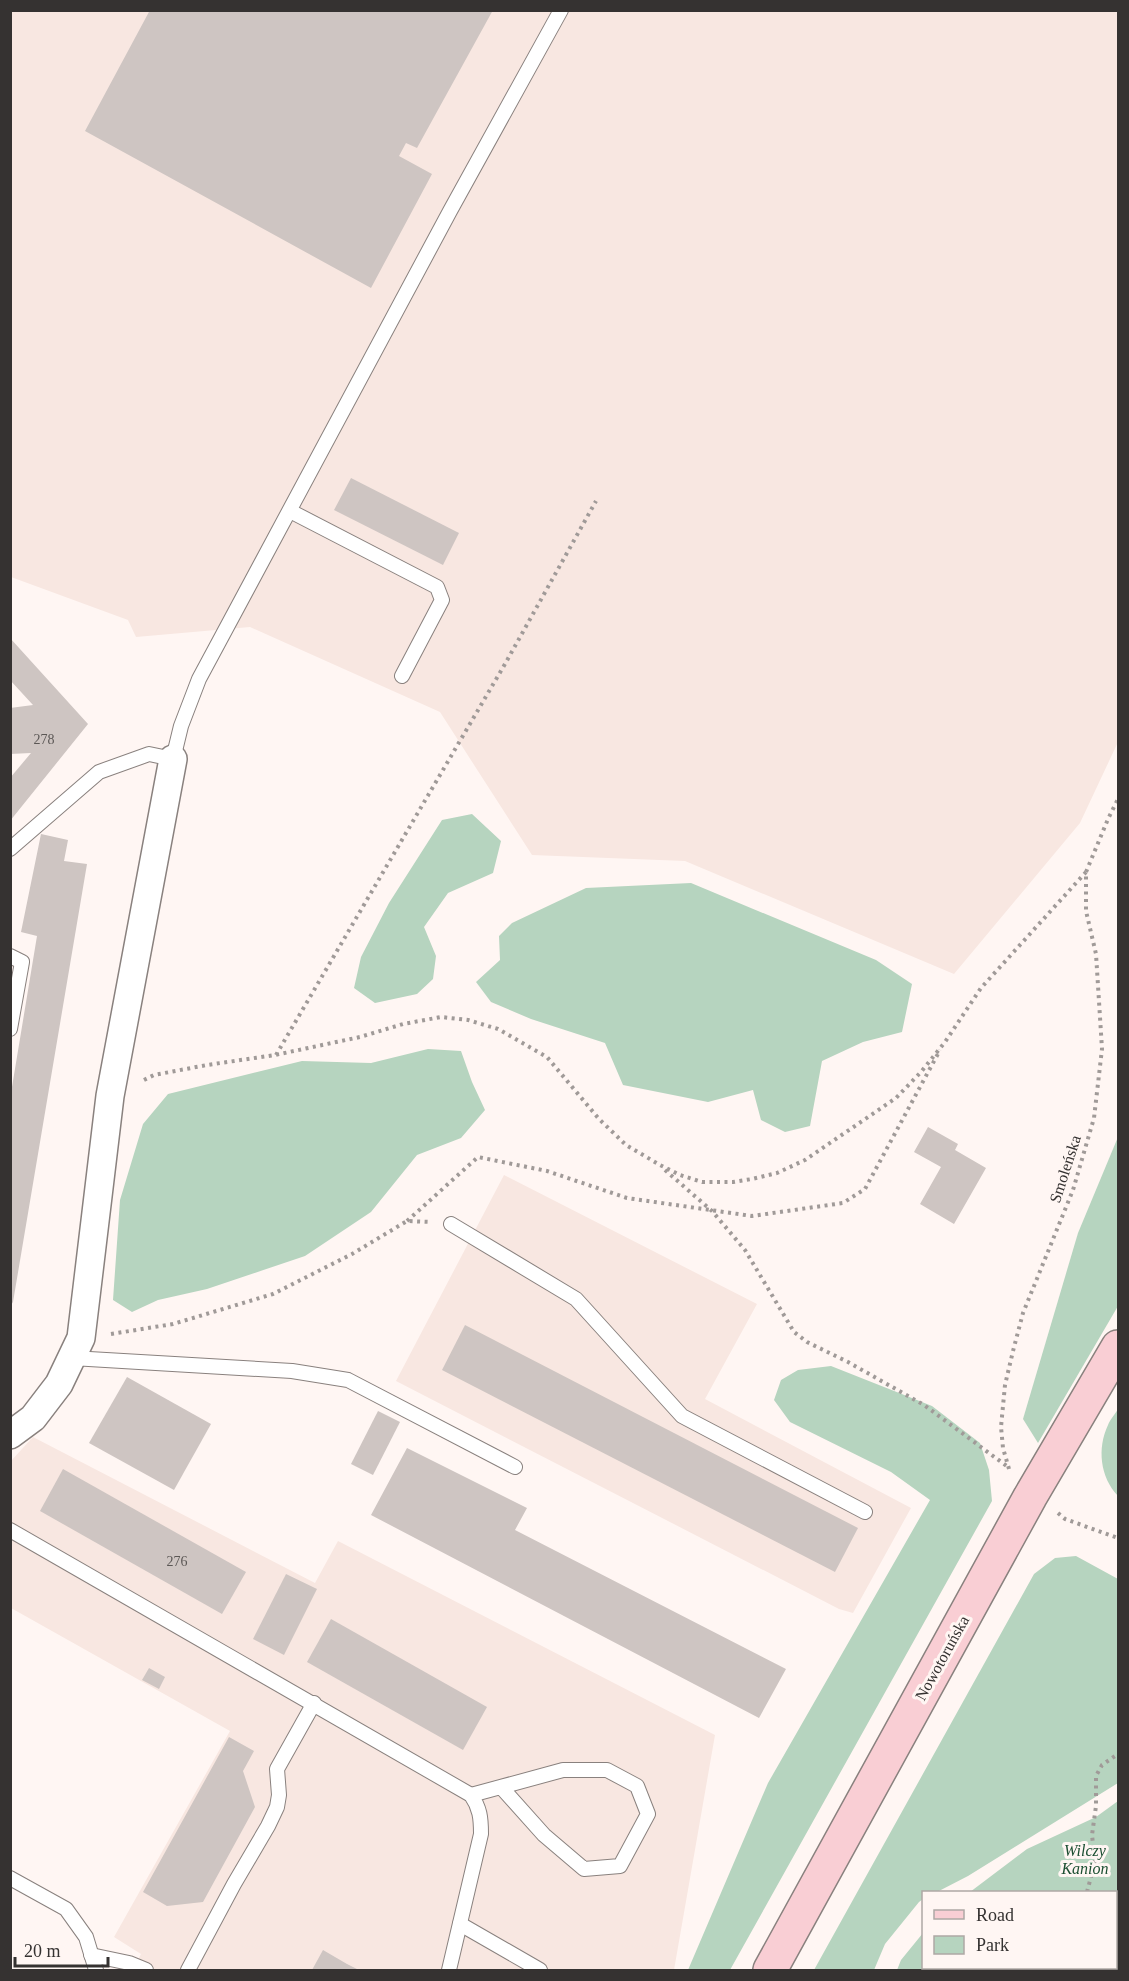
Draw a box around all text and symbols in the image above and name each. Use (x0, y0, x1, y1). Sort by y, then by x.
house number: 278 (34, 732, 55, 747)
street label: Smoleńska (1046, 1133, 1084, 1205)
house number: 276 (167, 1554, 188, 1569)
street label: Nowotoruńska (912, 1613, 972, 1703)
park label: Wilczy Kanion (1060, 1842, 1109, 1877)
legend (922, 1891, 1117, 1969)
text: Road (976, 1905, 1014, 1925)
scale bar (15, 1930, 108, 1968)
text: Park (976, 1935, 1009, 1955)
text: 20 m (24, 1941, 61, 1961)

